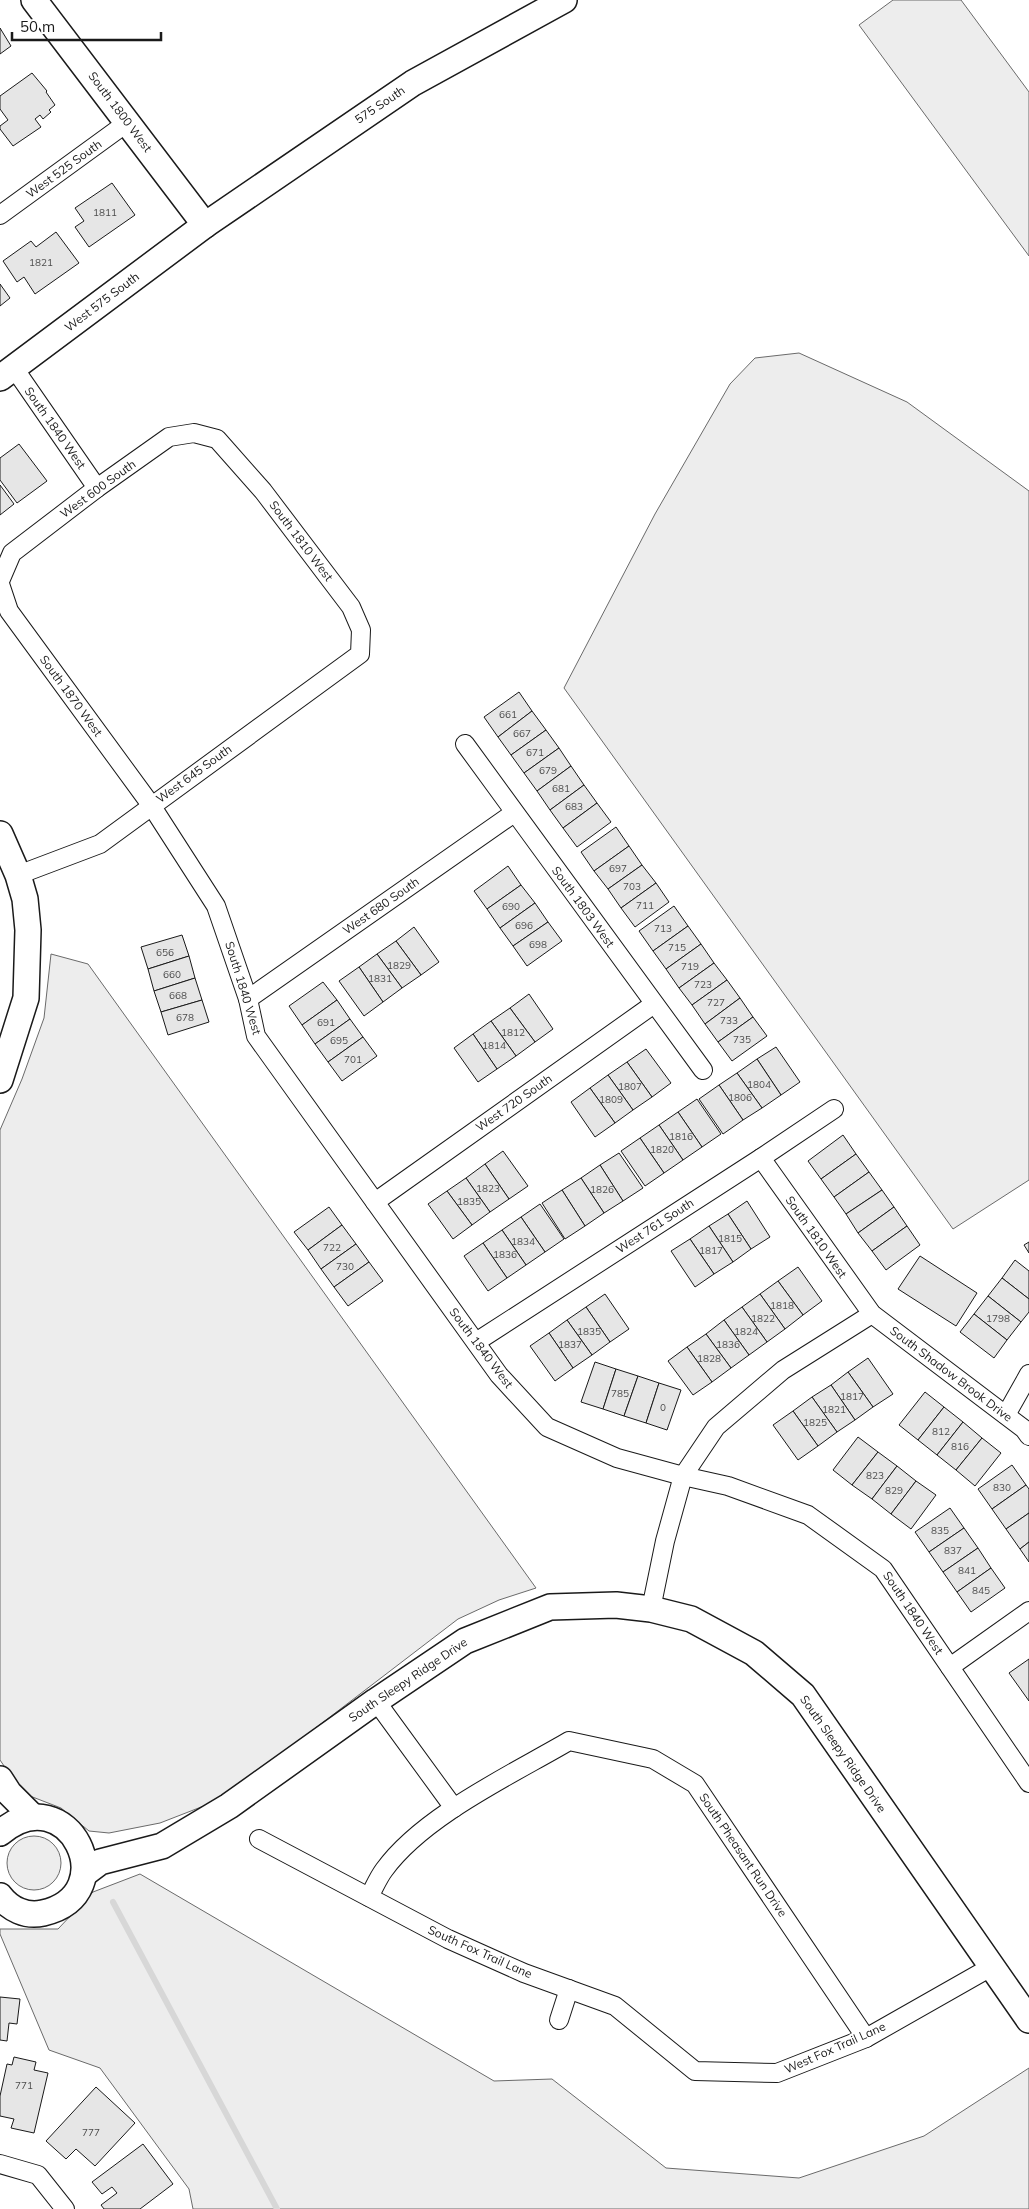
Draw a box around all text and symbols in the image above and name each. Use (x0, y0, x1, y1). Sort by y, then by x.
scale bar (12, 10, 161, 42)
text: 50 m (20, 17, 55, 36)
street label: South 1800 West (85, 69, 156, 155)
street label: 575 South (352, 82, 408, 127)
street label: West 525 South (23, 136, 104, 201)
house number: 1811 (93, 206, 117, 219)
house number: 1821 (29, 256, 53, 269)
street label: West 575 South (61, 269, 142, 335)
street label: South 1840 West (22, 384, 89, 472)
street label: West 600 South (57, 456, 138, 521)
street label: South 1810 West (266, 498, 337, 584)
street label: South 1870 West (37, 652, 106, 739)
house number: 661 (499, 708, 517, 721)
house number: 667 (513, 727, 531, 740)
street label: West 645 South (153, 741, 234, 806)
house number: 671 (526, 746, 544, 759)
house number: 679 (539, 764, 557, 777)
house number: 681 (552, 782, 570, 795)
house number: 683 (565, 800, 583, 813)
house number: 697 (609, 862, 627, 875)
street label: South 1803 West (549, 863, 618, 950)
street label: West 680 South (340, 874, 422, 937)
house number: 703 (623, 880, 641, 893)
house number: 711 (636, 899, 654, 912)
house number: 690 (502, 900, 520, 913)
house number: 696 (515, 919, 533, 932)
house number: 713 (654, 922, 672, 935)
house number: 698 (529, 938, 547, 951)
street label: South 1840 West (222, 939, 265, 1036)
house number: 715 (668, 941, 686, 954)
house number: 656 (156, 946, 174, 959)
house number: 1829 (387, 959, 411, 972)
house number: 719 (681, 960, 699, 973)
house number: 660 (163, 968, 181, 981)
house number: 1831 (368, 972, 392, 985)
house number: 723 (694, 978, 712, 991)
house number: 668 (169, 989, 187, 1002)
house number: 727 (707, 996, 725, 1009)
house number: 678 (176, 1011, 194, 1024)
house number: 733 (720, 1014, 738, 1027)
house number: 691 (317, 1016, 335, 1029)
house number: 1812 (501, 1026, 525, 1039)
house number: 735 (733, 1033, 751, 1046)
house number: 695 (330, 1034, 348, 1047)
house number: 1814 (482, 1039, 506, 1052)
house number: 701 (344, 1053, 362, 1066)
street label: West 720 South (473, 1071, 555, 1134)
house number: 1804 (747, 1078, 771, 1091)
house number: 1807 (618, 1080, 642, 1093)
house number: 1806 (728, 1091, 752, 1104)
house number: 1809 (599, 1093, 623, 1106)
house number: 1816 (669, 1130, 693, 1143)
house number: 1820 (650, 1143, 674, 1156)
house number: 1823 (476, 1182, 500, 1195)
house number: 1826 (590, 1183, 614, 1196)
street label: South 1810 West (783, 1193, 850, 1281)
house number: 1835 (457, 1195, 481, 1208)
street label: West 761 South (613, 1195, 696, 1256)
house number: 1815 (718, 1232, 742, 1245)
house number: 1834 (511, 1235, 535, 1248)
house number: 722 (323, 1241, 341, 1254)
house number: 1817 (699, 1244, 723, 1257)
house number: 1836 (493, 1248, 517, 1261)
house number: 730 (336, 1260, 354, 1273)
house number: 1818 (770, 1299, 794, 1312)
street label: South 1840 West (446, 1305, 517, 1391)
house number: 1822 (751, 1312, 775, 1325)
house number: 1798 (986, 1312, 1010, 1325)
street label: South Shadow Brook Drive (887, 1323, 1015, 1425)
house number: 1835 (577, 1325, 601, 1338)
house number: 1824 (734, 1325, 758, 1338)
house number: 1837 (558, 1338, 582, 1351)
house number: 1836 (716, 1338, 740, 1351)
house number: 1828 (697, 1352, 721, 1365)
house number: 785 (611, 1387, 629, 1400)
house number: 1817 (840, 1390, 864, 1403)
house number: 0 (660, 1401, 666, 1414)
house number: 1821 (822, 1403, 846, 1416)
house number: 1825 (803, 1416, 827, 1429)
house number: 812 (932, 1425, 950, 1438)
house number: 816 (951, 1440, 969, 1453)
house number: 823 (866, 1469, 884, 1482)
house number: 830 (993, 1481, 1011, 1494)
house number: 829 (885, 1484, 903, 1497)
house number: 835 (931, 1524, 949, 1537)
house number: 837 (944, 1544, 962, 1557)
house number: 841 (958, 1564, 976, 1577)
street label: South 1840 West (880, 1568, 947, 1657)
house number: 845 (972, 1584, 990, 1597)
street label: South Sleepy Ridge Drive (346, 1634, 470, 1725)
street label: South Sleepy Ridge Drive (797, 1692, 890, 1815)
street label: South Pheasant Run Drive (696, 1790, 790, 1919)
street label: South Fox Trail Lane (426, 1922, 535, 1981)
street label: West Fox Trail Lane (782, 2018, 888, 2077)
house number: 771 (15, 2079, 33, 2092)
house number: 777 (82, 2126, 100, 2139)

